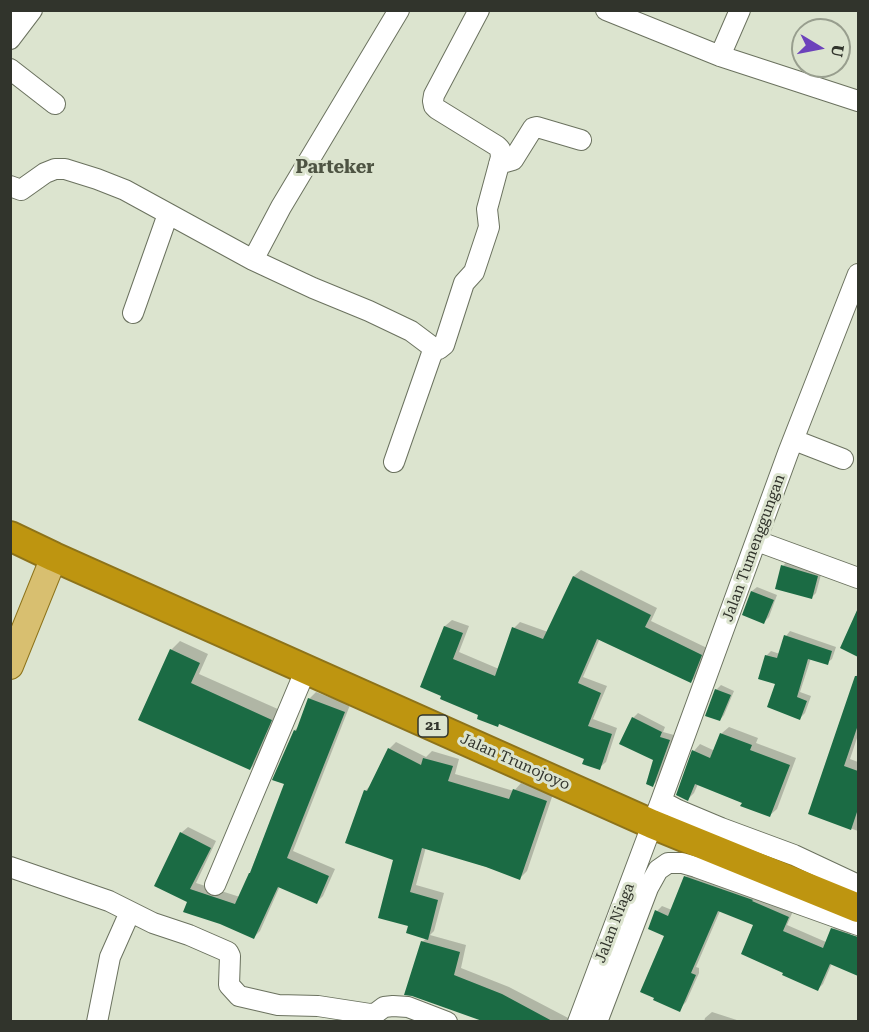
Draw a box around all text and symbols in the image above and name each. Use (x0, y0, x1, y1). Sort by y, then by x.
north arrow (791, 18, 851, 78)
text: U (827, 43, 848, 59)
district label: Parteker (295, 157, 375, 179)
street label: Jalan Tumenggungan (719, 472, 789, 624)
road number: 21 (418, 715, 448, 737)
street label: Jalan Trunojoyo (457, 730, 573, 794)
street label: Jalan Niaga (592, 881, 638, 965)

